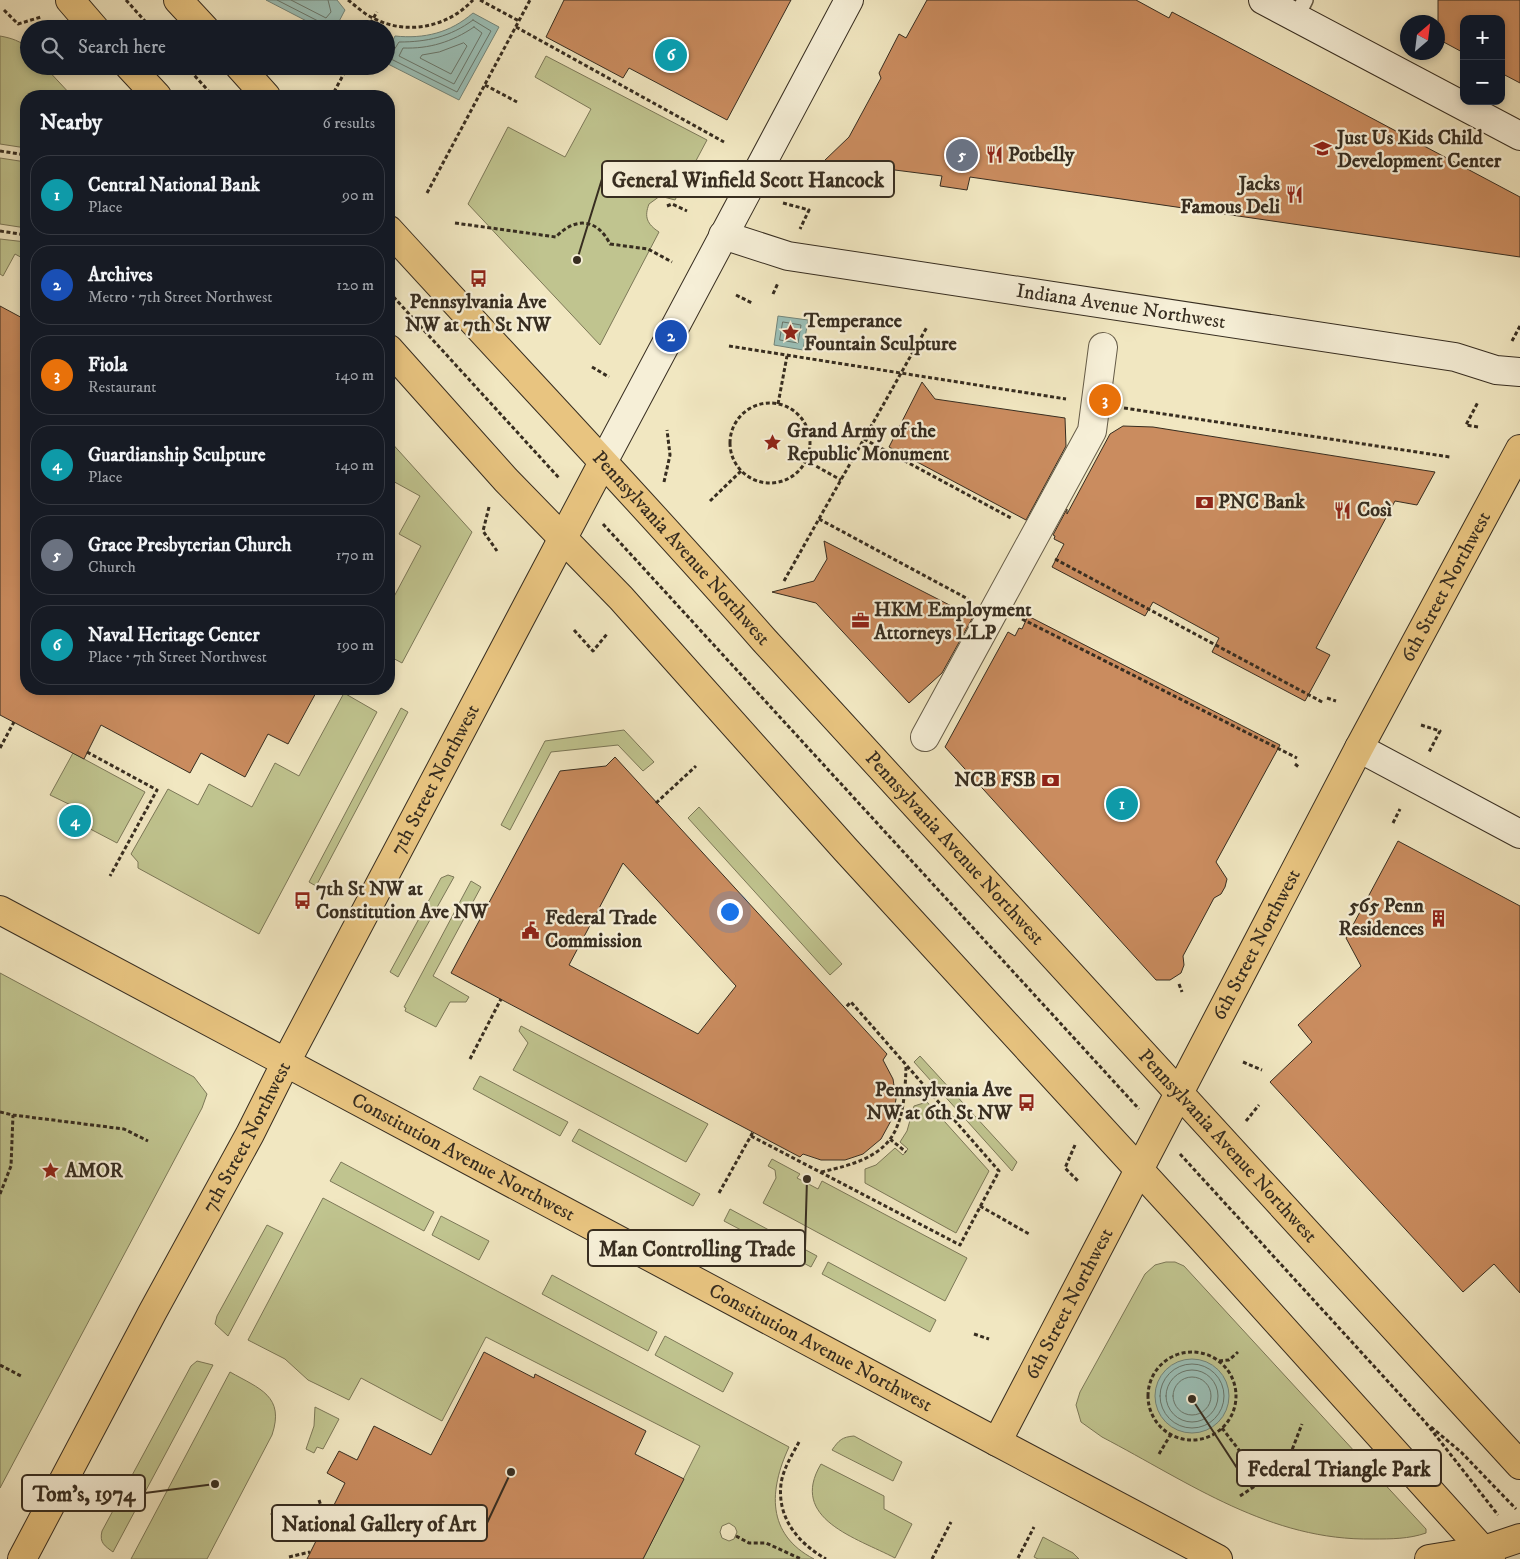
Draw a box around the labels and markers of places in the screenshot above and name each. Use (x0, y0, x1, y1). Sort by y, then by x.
pin: 6 (655, 36, 687, 74)
place label: Just Us Kids Child Development Center (1335, 126, 1502, 174)
pin: 5 (946, 136, 978, 174)
school or university icon: Just Us Kids Child Development Center (1313, 139, 1333, 159)
place label: Potbelly (1008, 143, 1075, 168)
restaurant icon: Potbelly (984, 145, 1004, 165)
callout: General Winfield Scott Hancock (602, 161, 894, 197)
place label: Jacks Famous Deli (1180, 172, 1280, 220)
restaurant icon: Jacks Famous Deli (1284, 185, 1304, 205)
bus stop icon: Pennsylvania Ave NW at 7th St NW (468, 268, 488, 288)
place label: Pennsylvania Ave NW at 7th St NW (405, 290, 552, 338)
place label: Temperance Fountain Sculpture (803, 309, 957, 357)
pin: 2 (655, 317, 687, 355)
place icon: Temperance Fountain Sculpture (780, 322, 800, 342)
pin: 3 (1089, 381, 1121, 419)
place label: Grand Army of the Republic Monument (787, 419, 950, 467)
place icon: Grand Army of the Republic Monument (763, 432, 783, 452)
place label: PNC Bank (1218, 490, 1306, 515)
bank icon: PNC Bank (1194, 492, 1214, 512)
place label: Così (1357, 498, 1392, 523)
restaurant icon: Così (1333, 500, 1353, 520)
place label: HKM Employment Attorneys LLP (873, 598, 1032, 646)
office icon: HKM Employment Attorneys LLP (850, 611, 870, 631)
place label: NCB FSB (954, 768, 1036, 793)
bank icon: NCB FSB (1040, 770, 1060, 790)
pin: 1 (1106, 785, 1138, 823)
pin: 4 (59, 802, 91, 840)
place label: 7th St NW at Constitution Ave NW (316, 877, 489, 925)
bus stop icon: 7th St NW at Constitution Ave NW (292, 891, 312, 911)
place label: 565 Penn Residences (1338, 894, 1425, 942)
place label: Federal Trade Commission (545, 906, 658, 954)
building icon: 565 Penn Residences (1428, 908, 1448, 928)
public building icon: Federal Trade Commission (521, 920, 541, 940)
place label: Pennsylvania Ave NW at 6th St NW (866, 1078, 1013, 1126)
bus stop icon: Pennsylvania Ave NW at 6th St NW (1016, 1092, 1036, 1112)
place label: AMOR (64, 1159, 124, 1184)
place icon: AMOR (41, 1161, 61, 1181)
callout: Man Controlling Trade (588, 1230, 805, 1266)
callout: Federal Triangle Park (1237, 1450, 1441, 1486)
callout: Tom's, 1974 (22, 1475, 145, 1511)
callout: National Gallery of Art (272, 1505, 487, 1541)

